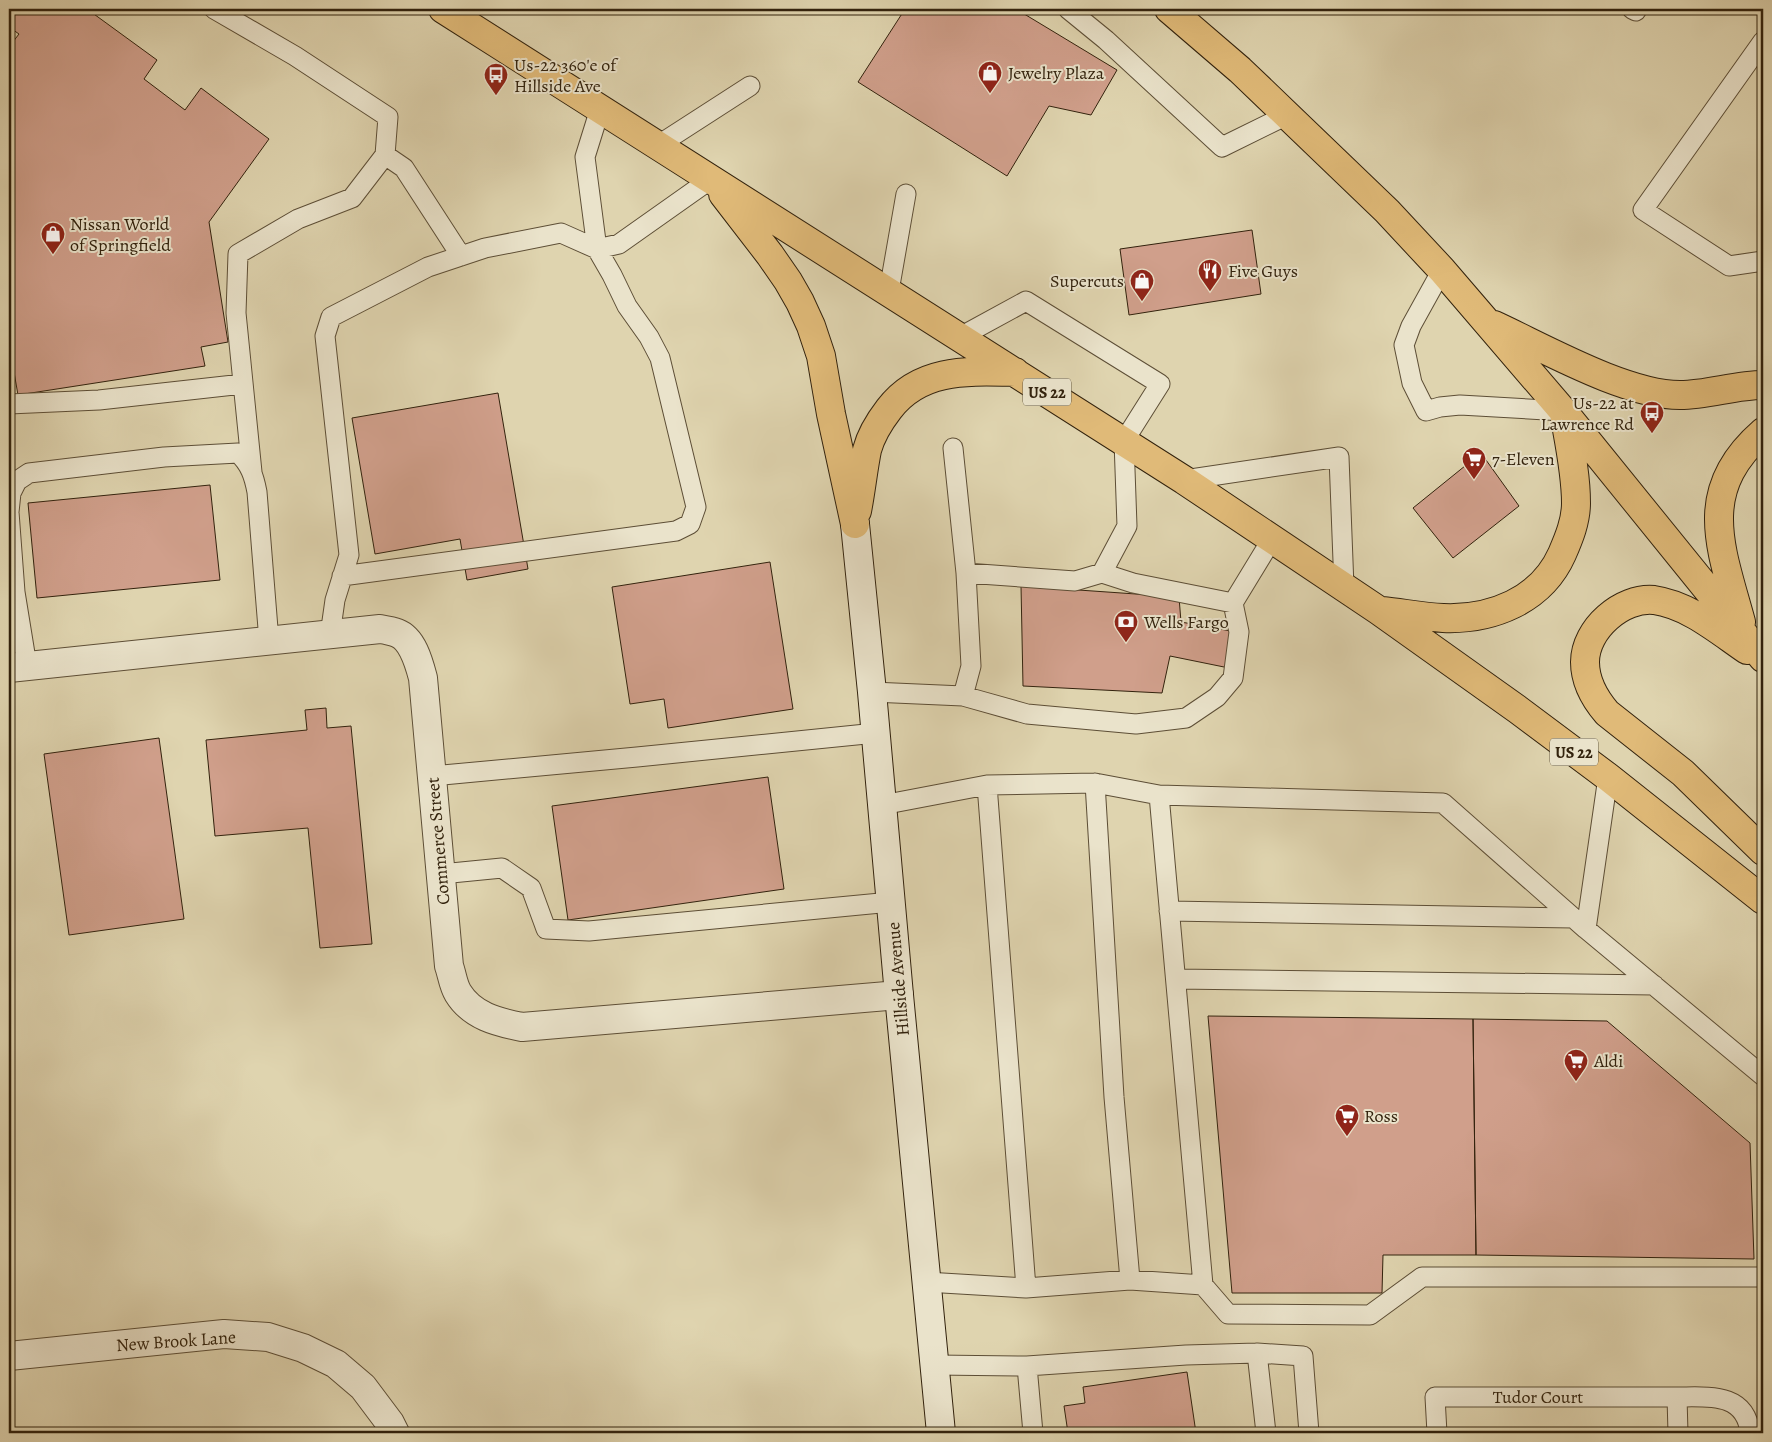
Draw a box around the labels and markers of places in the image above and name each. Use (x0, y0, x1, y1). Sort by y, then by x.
place label: Us-22 360'e of Hillside Ave (514, 53, 619, 98)
shop icon: Jewelry Plaza (977, 60, 1003, 94)
place label: Jewelry Plaza (1008, 61, 1105, 85)
bus stop icon: Us-22 360'e of Hillside Ave (483, 62, 509, 96)
place label: Nissan World of Springfield (70, 212, 171, 257)
shop icon: Nissan World of Springfield (40, 221, 66, 255)
restaurant icon: Five Guys (1197, 258, 1223, 292)
place label: Five Guys (1228, 259, 1298, 283)
shop icon: Supercuts (1129, 268, 1155, 302)
place label: Supercuts (1050, 269, 1124, 293)
place label: Us-22 at Lawrence Rd (1540, 391, 1634, 436)
bus stop icon: Us-22 at Lawrence Rd (1639, 400, 1665, 434)
supermarket icon: 7-Eleven (1461, 446, 1487, 480)
place label: 7-Eleven (1492, 447, 1555, 471)
bank icon: Wells Fargo (1113, 609, 1139, 643)
place label: Wells Fargo (1143, 610, 1229, 634)
supermarket icon: Aldi (1563, 1048, 1589, 1082)
place label: Aldi (1593, 1049, 1623, 1073)
supermarket icon: Ross (1334, 1103, 1360, 1137)
place label: Ross (1364, 1104, 1398, 1128)

